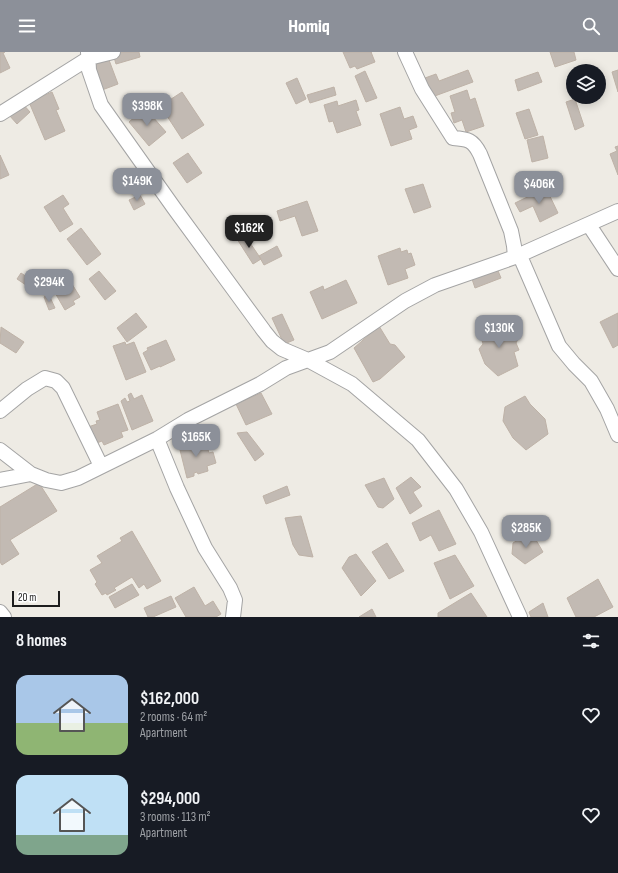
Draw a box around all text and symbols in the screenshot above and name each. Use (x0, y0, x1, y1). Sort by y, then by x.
icon: menu (16, 15, 38, 37)
icon: search (580, 15, 602, 37)
text: Homiq (288, 16, 330, 37)
map controls (566, 64, 606, 104)
button: layers (566, 64, 606, 104)
pin: $398K (119, 93, 175, 127)
text: $398K (131, 98, 163, 114)
pin: $149K (109, 168, 165, 202)
pin: $406K (511, 171, 567, 205)
text: $149K (122, 173, 152, 189)
text: $406K (523, 176, 555, 192)
pin: $162K (221, 215, 277, 249)
text: $162K (234, 220, 264, 236)
pin: $294K (21, 269, 77, 303)
text: $294K (34, 274, 64, 290)
pin: $130K (471, 315, 527, 349)
text: $130K (484, 320, 514, 336)
pin: $165K (168, 424, 224, 458)
text: $165K (181, 429, 211, 445)
pin: $285K (498, 515, 554, 549)
text: $285K (511, 520, 541, 536)
scale bar (12, 589, 60, 608)
text: 20 m (18, 591, 36, 604)
icon: filters (580, 630, 602, 652)
text: 8 homes (16, 631, 67, 651)
text: $162,000 (140, 689, 199, 709)
icon: home (48, 691, 96, 739)
icon: heart (580, 704, 602, 726)
text: 2 rooms · 64 m² (140, 709, 207, 725)
text: Apartment (140, 725, 187, 741)
text: $294,000 (140, 789, 200, 809)
icon: home (48, 791, 96, 839)
icon: heart (580, 804, 602, 826)
text: 3 rooms · 113 m² (140, 809, 211, 825)
text: Apartment (140, 825, 187, 841)

